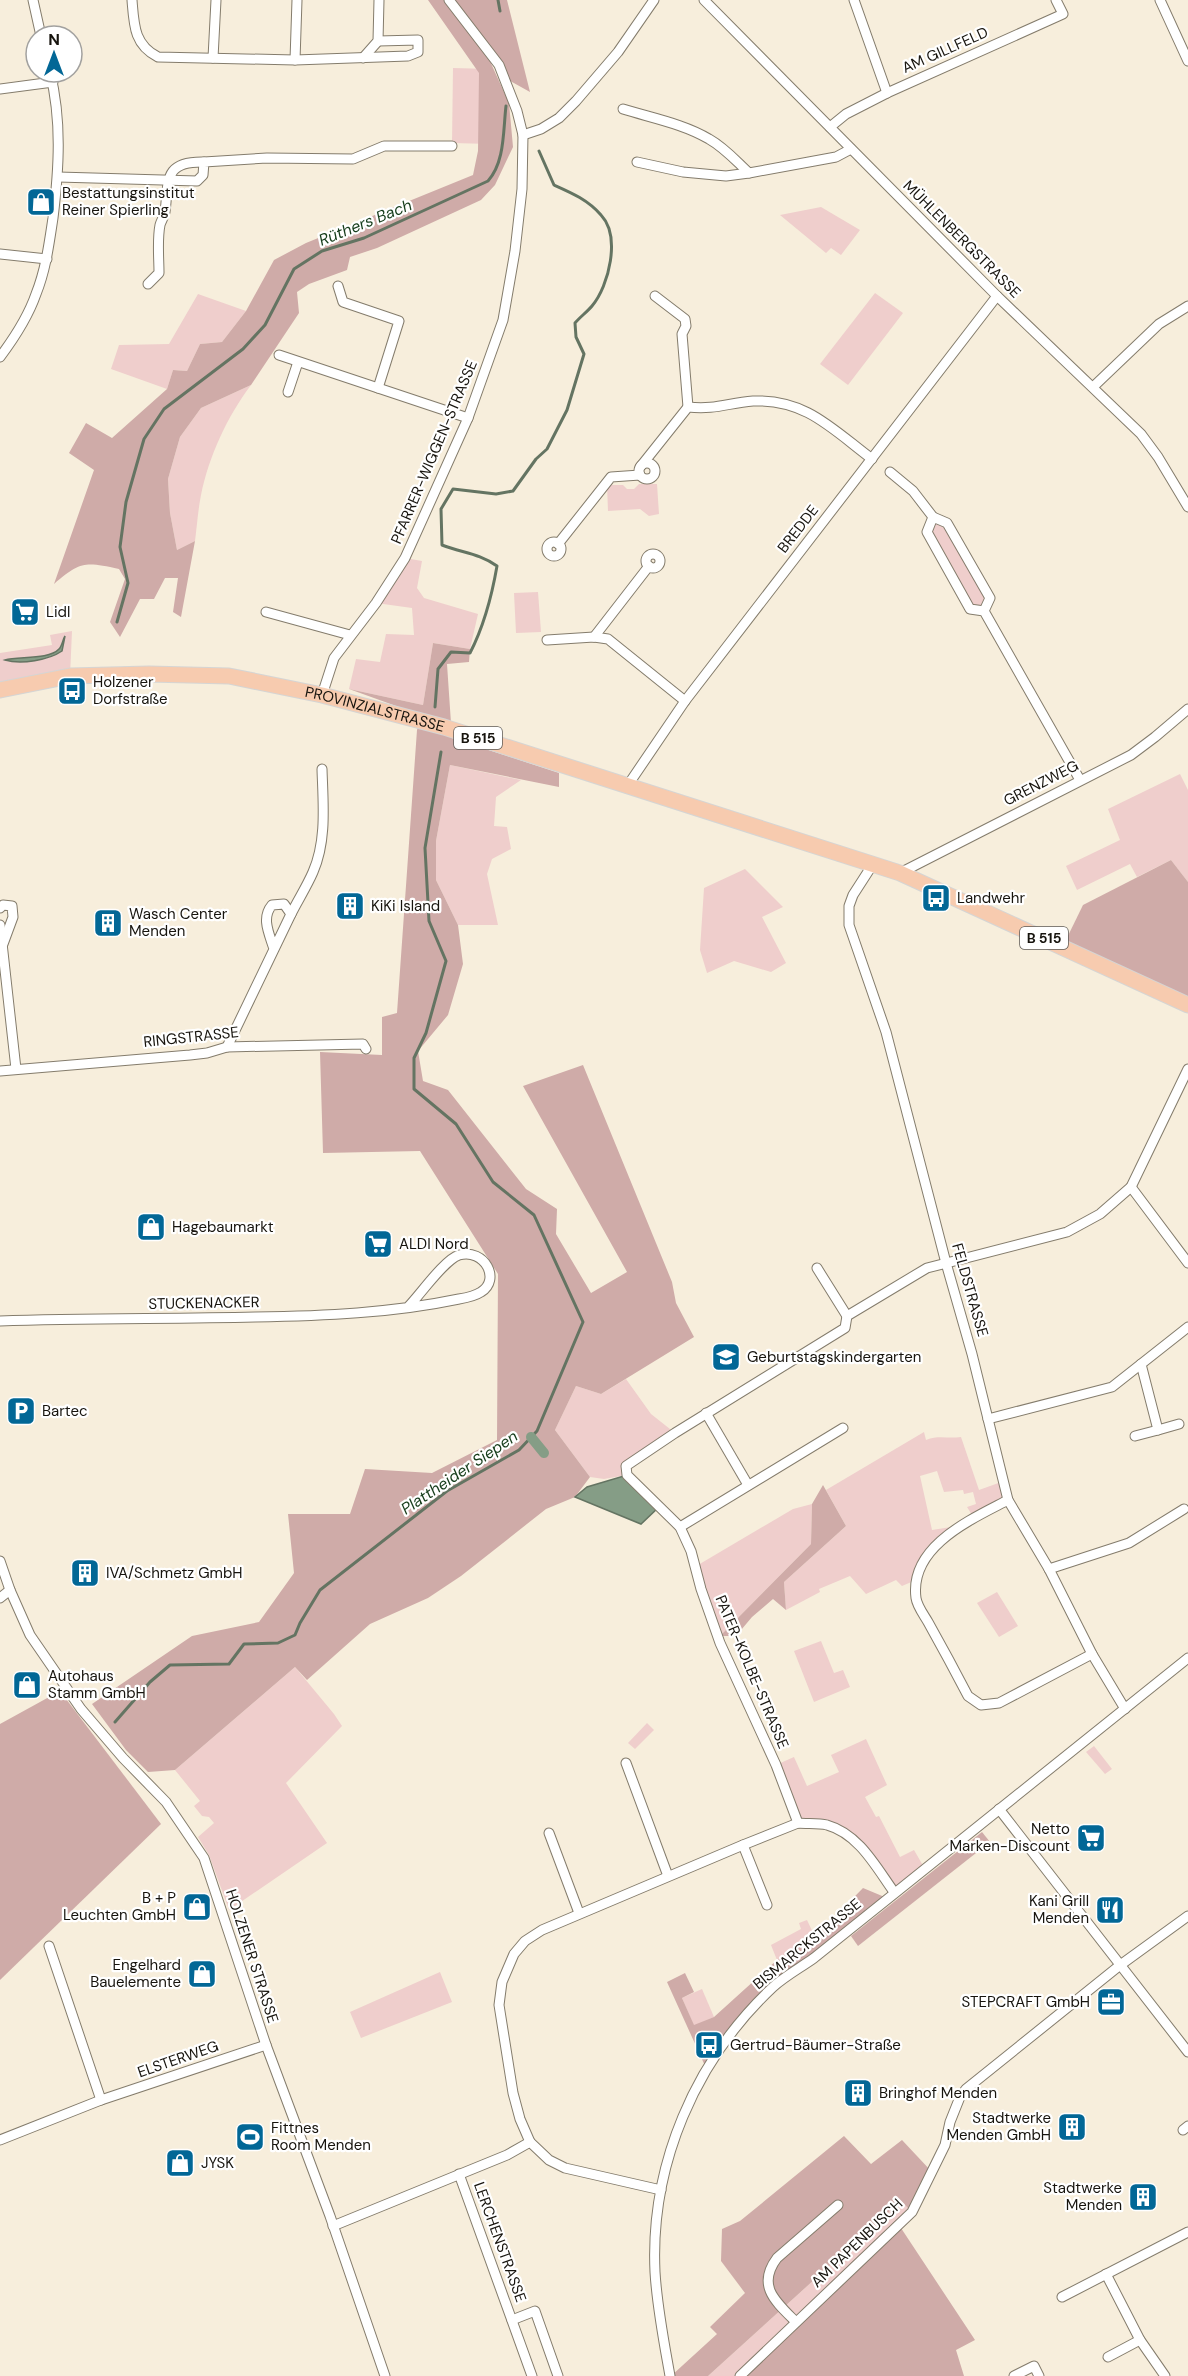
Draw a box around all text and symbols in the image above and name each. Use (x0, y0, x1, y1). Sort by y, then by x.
street label: AM GILLFELD (899, 22, 991, 78)
north arrow (24, 24, 84, 84)
text: N (48, 29, 60, 50)
street label: MÜHLENBERGSTRASSE (899, 176, 1025, 302)
place label: Bestattungsinstitut Reiner Spierling (62, 183, 195, 220)
shop icon: Bestattungsinstitut Reiner Spierling (25, 186, 57, 218)
water label: Rüthers Bach (316, 194, 415, 251)
street label: PFARRER-WIGGEN-STRASSE (386, 357, 482, 547)
street label: BREDDE (773, 501, 823, 557)
supermarket icon: Lidl (9, 596, 41, 628)
place label: Lidl (46, 602, 70, 622)
place label: Holzener Dorfstraße (93, 672, 168, 709)
bus stop icon: Holzener Dorfstraße (56, 675, 88, 707)
street label: PROVINZIALSTRASSE (303, 682, 447, 737)
road number: B 515 (454, 727, 502, 749)
street label: GRENZWEG (1000, 756, 1082, 810)
bus stop icon: Landwehr (920, 882, 952, 914)
place label: Landwehr (957, 888, 1025, 908)
building icon: KiKi Island (334, 890, 366, 922)
place label: KiKi Island (371, 896, 440, 916)
place label: Wasch Center Menden (129, 904, 228, 941)
building icon: Wasch Center Menden (92, 907, 124, 939)
road number: B 515 (1020, 927, 1068, 949)
street label: RINGSTRASSE (142, 1022, 240, 1052)
shop icon: Hagebaumarkt (135, 1211, 167, 1243)
place label: Hagebaumarkt (172, 1217, 274, 1237)
supermarket icon: ALDI Nord (362, 1228, 394, 1260)
place label: ALDI Nord (399, 1234, 469, 1254)
street label: FELDSTRASSE (947, 1241, 993, 1339)
street label: STUCKENACKER (148, 1292, 260, 1314)
school or university icon: Geburtstagskindergarten (710, 1341, 742, 1373)
place label: Geburtstagskindergarten (747, 1347, 921, 1367)
parking icon: Bartec (5, 1395, 37, 1427)
place label: Bartec (42, 1401, 88, 1421)
water label: Plattheider Siepen (397, 1426, 522, 1519)
building icon: IVA/Schmetz GmbH (69, 1557, 101, 1589)
place label: IVA/Schmetz GmbH (106, 1563, 243, 1583)
street label: PATER-KOLBE-STRASSE (711, 1592, 793, 1752)
place label: Autohaus Stamm GmbH (48, 1666, 146, 1703)
shop icon: Autohaus Stamm GmbH (11, 1669, 43, 1701)
place label: Netto Marken-Discount (949, 1819, 1070, 1856)
supermarket icon: Netto Marken-Discount (1075, 1822, 1107, 1854)
street label: HOLZENER STRASSE (221, 1886, 283, 2026)
place label: B + P Leuchten GmbH (63, 1888, 176, 1925)
shop icon: B + P Leuchten GmbH (181, 1891, 213, 1923)
place label: Kani Grill Menden (1029, 1891, 1089, 1928)
street label: BISMARCKSTRASSE (749, 1894, 865, 1994)
restaurant icon: Kani Grill Menden (1094, 1894, 1126, 1926)
place label: Engelhard Bauelemente (90, 1955, 181, 1992)
shop icon: Engelhard Bauelemente (186, 1958, 218, 1990)
office icon: STEPCRAFT GmbH (1095, 1986, 1127, 2018)
place label: STEPCRAFT GmbH (962, 1992, 1090, 2012)
bus stop icon: Gertrud-Bäumer-Straße (693, 2029, 725, 2061)
place label: Gertrud-Bäumer-Straße (730, 2035, 901, 2055)
street label: ELSTERWEG (135, 2036, 221, 2082)
building icon: Bringhof Menden (842, 2077, 874, 2109)
place label: Bringhof Menden (879, 2083, 997, 2103)
place label: Stadtwerke Menden GmbH (946, 2108, 1051, 2145)
building icon: Stadtwerke Menden GmbH (1056, 2111, 1088, 2143)
place label: Fittnes Room Menden (271, 2118, 371, 2155)
sports icon: Fittnes Room Menden (234, 2121, 266, 2153)
shop icon: JYSK (164, 2147, 196, 2179)
place label: JYSK (201, 2153, 234, 2173)
place label: Stadtwerke Menden (1043, 2178, 1122, 2215)
street label: LERCHENSTRASSE (469, 2179, 531, 2305)
building icon: Stadtwerke Menden (1127, 2181, 1159, 2213)
street label: AM PAPENBUSCH (807, 2194, 907, 2292)

